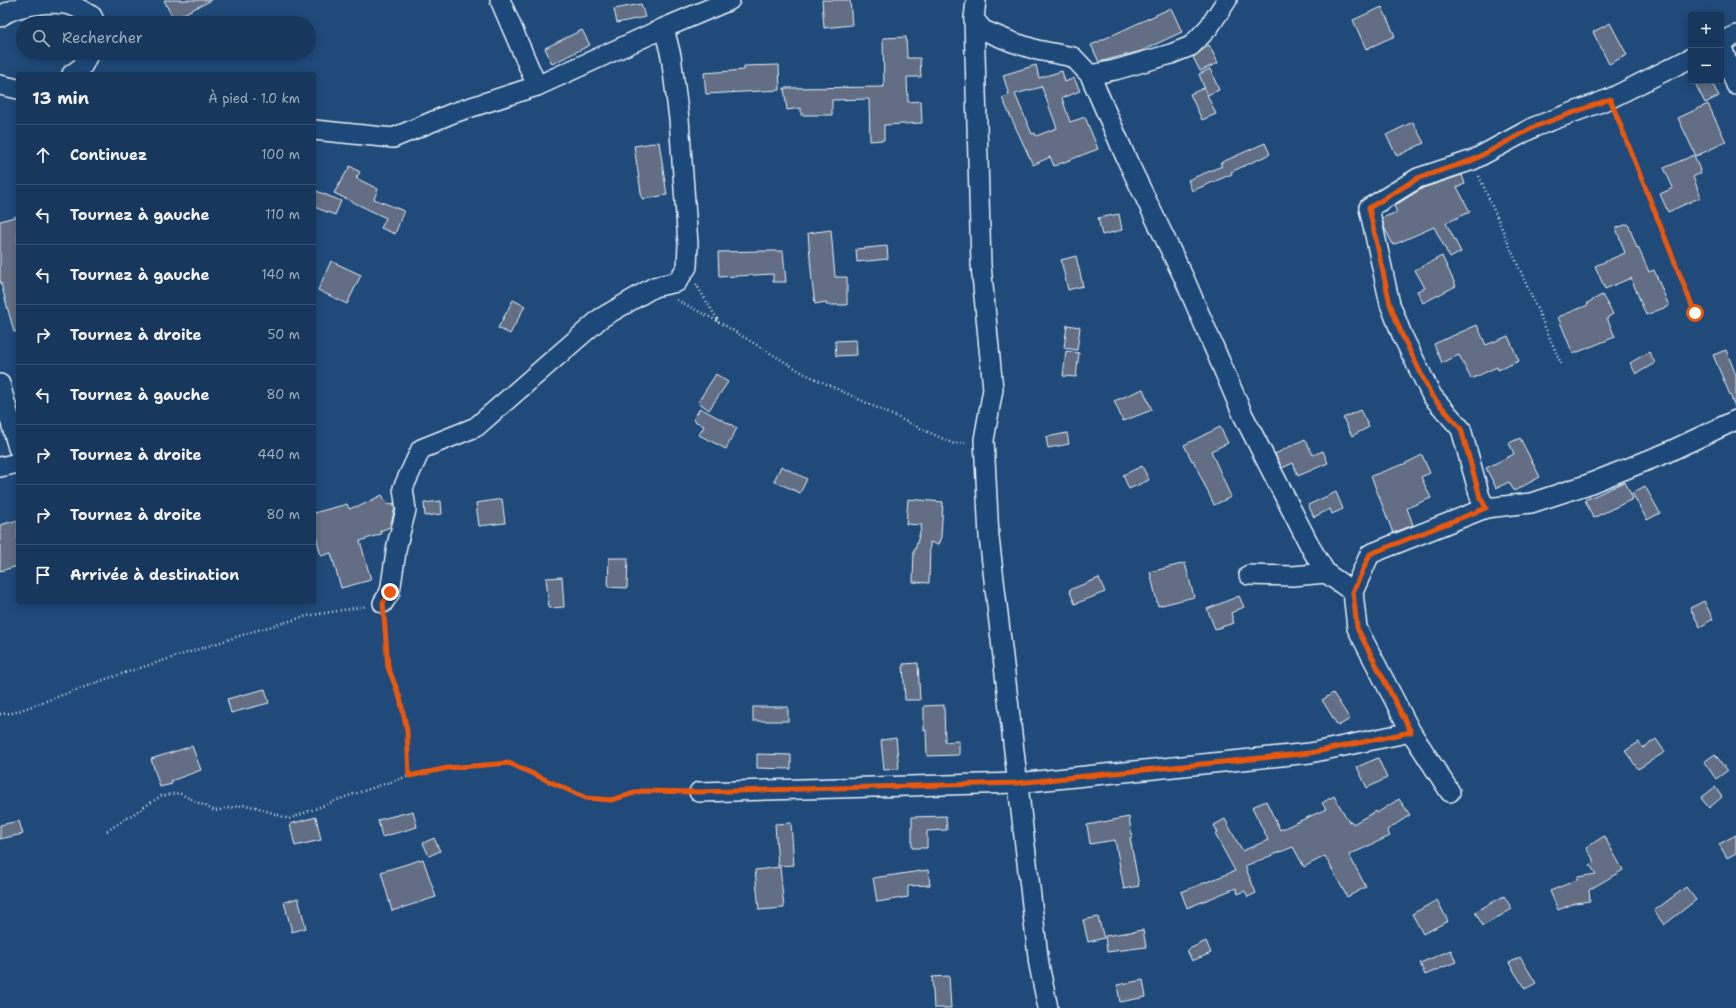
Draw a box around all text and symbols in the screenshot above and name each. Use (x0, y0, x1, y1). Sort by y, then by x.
map controls (1688, 12, 1724, 84)
button: + (1688, 12, 1724, 48)
search box (16, 16, 316, 60)
icon: search (30, 27, 52, 49)
text: Rechercher (62, 28, 143, 48)
button: − (1688, 48, 1724, 84)
text: 13 min (32, 87, 89, 109)
text: À pied · 1.0 km (208, 90, 300, 107)
icon: ahead (32, 144, 54, 166)
text: Continuez (70, 145, 147, 165)
text: 100 m (261, 146, 300, 163)
icon: left (32, 204, 54, 226)
text: Tournez à gauche (70, 205, 210, 225)
text: 110 m (265, 206, 300, 223)
icon: left (32, 264, 54, 286)
text: Tournez à gauche (70, 265, 210, 285)
text: 140 m (261, 266, 300, 283)
route start (1686, 304, 1704, 322)
icon: right (32, 324, 54, 346)
text: Tournez à droite (70, 325, 202, 345)
text: 50 m (267, 326, 300, 343)
icon: left (32, 384, 54, 406)
text: Tournez à gauche (70, 385, 210, 405)
text: 80 m (266, 386, 300, 403)
icon: right (32, 444, 54, 466)
text: Tournez à droite (70, 445, 202, 465)
text: 440 m (258, 446, 300, 463)
icon: right (32, 504, 54, 526)
text: Tournez à droite (70, 505, 202, 525)
text: 80 m (266, 506, 300, 523)
icon: arrive (32, 564, 54, 586)
text: Arrivée à destination (70, 565, 239, 585)
route end (381, 583, 399, 601)

